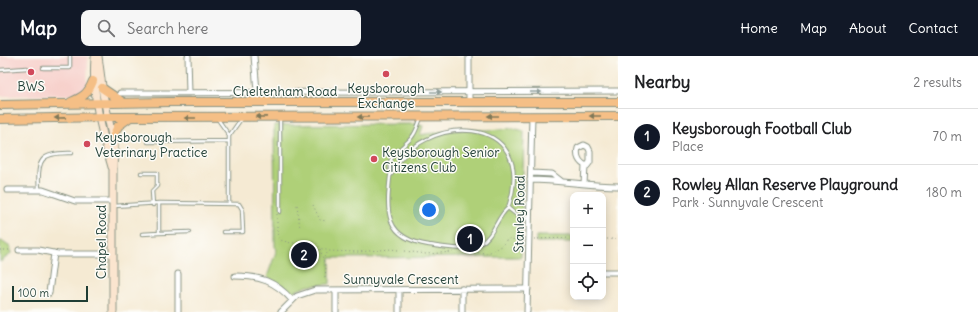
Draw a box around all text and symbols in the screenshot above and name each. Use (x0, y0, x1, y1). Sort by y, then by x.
search box (81, 10, 361, 46)
text: Map (20, 16, 57, 40)
icon: search (95, 17, 117, 39)
text: Search here (127, 19, 208, 38)
text: Home (740, 19, 778, 37)
text: Map (800, 19, 827, 37)
text: About (849, 19, 887, 37)
text: Contact (909, 19, 958, 37)
marker: BWS (26, 67, 36, 77)
marker: Keysborough Exchange (381, 69, 391, 79)
text: Nearby (634, 71, 690, 93)
text: 2 results (913, 74, 962, 91)
place label: BWS (17, 78, 45, 95)
place label: Keysborough Exchange (347, 80, 425, 112)
street label: Cheltenham Road (233, 83, 338, 100)
one-way arrow (430, 89, 443, 95)
one-way arrow (530, 89, 543, 95)
one-way arrow (486, 113, 499, 119)
one-way arrow (588, 113, 601, 119)
one-way arrow (255, 114, 267, 121)
one-way arrow (356, 114, 369, 120)
one-way arrow (54, 115, 66, 122)
one-way arrow (183, 115, 196, 121)
text: Keysborough Football Club (672, 119, 852, 138)
text: 1 (644, 128, 650, 145)
text: 70 m (933, 128, 962, 145)
place label: Keysborough Veterinary Practice (95, 129, 207, 161)
text: Place (672, 138, 703, 155)
marker: Keysborough Veterinary Practice (82, 139, 92, 149)
place label: Keysborough Senior Citizens Club (382, 144, 500, 176)
marker: Keysborough Senior Citizens Club (369, 154, 379, 164)
street label: Stanley Road (510, 175, 529, 253)
text: Rowley Allan Reserve Playground (672, 175, 898, 194)
text: 2 (643, 184, 651, 201)
text: 180 m (926, 184, 962, 201)
map controls (570, 192, 606, 300)
button: + (570, 192, 606, 228)
text: Park · Sunnyvale Crescent (672, 194, 823, 211)
your location (419, 200, 439, 220)
street label: Chapel Road (93, 204, 110, 279)
pin: 1 (457, 224, 483, 254)
button: − (570, 228, 606, 264)
pin: 2 (291, 240, 317, 270)
button: locate (570, 264, 606, 300)
street label: Sunnyvale Crescent (343, 271, 459, 288)
scale bar (12, 284, 88, 303)
text: 100 m (18, 286, 49, 300)

